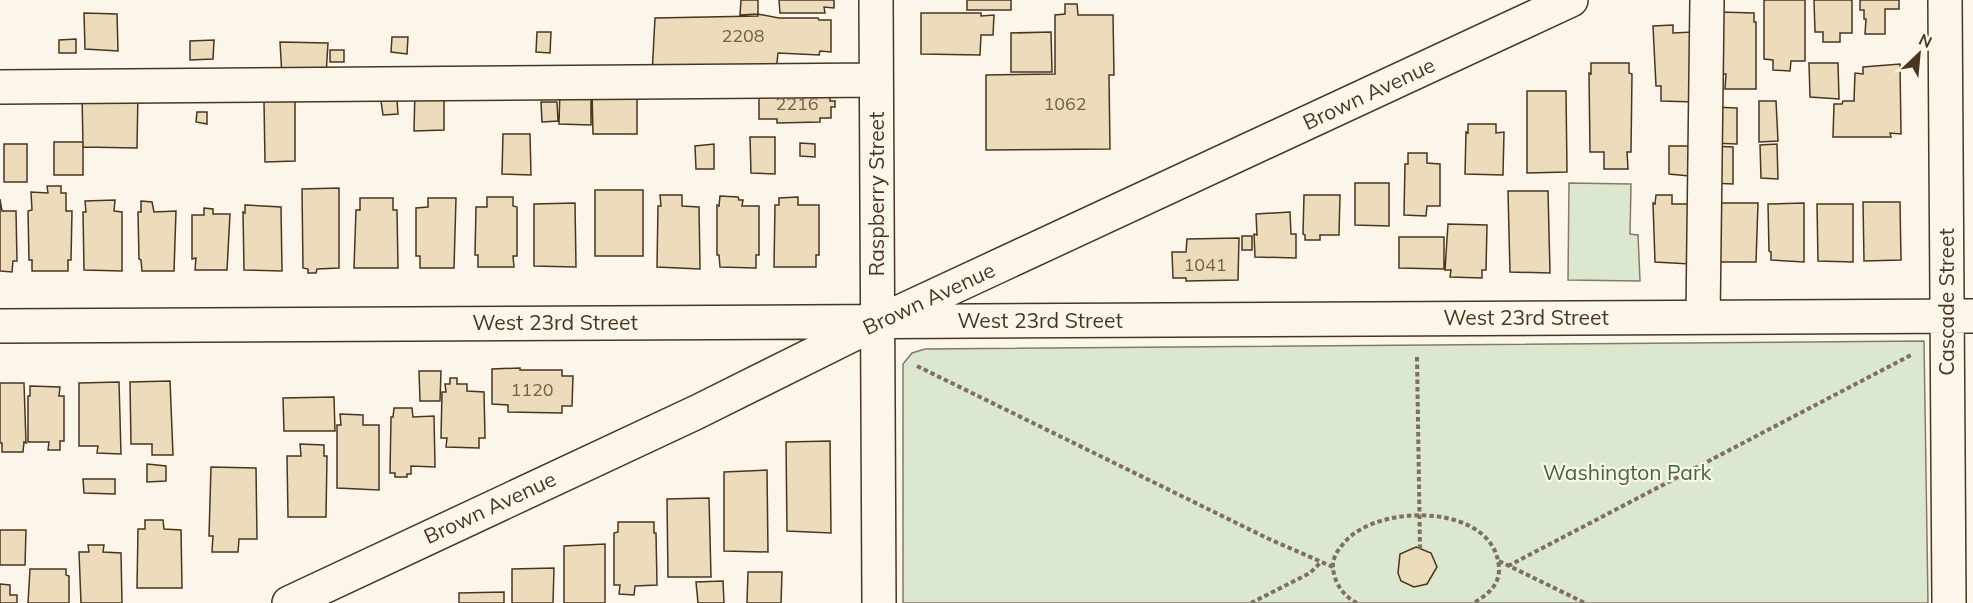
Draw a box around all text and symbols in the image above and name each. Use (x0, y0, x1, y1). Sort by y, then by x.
house number: 2208 (721, 24, 765, 47)
north arrow (1889, 24, 1949, 84)
text: N (1916, 29, 1935, 52)
street label: Brown Avenue (1298, 51, 1439, 135)
house number: 2216 (775, 92, 819, 115)
house number: 1062 (1043, 92, 1087, 115)
street label: Raspberry Street (863, 112, 889, 276)
street label: Cascade Street (1933, 228, 1959, 376)
house number: 1041 (1183, 253, 1227, 276)
street label: Brown Avenue (858, 256, 999, 340)
street label: West 23rd Street (1443, 304, 1609, 330)
street label: West 23rd Street (957, 307, 1123, 333)
street label: West 23rd Street (472, 309, 638, 335)
house number: 1120 (510, 378, 554, 401)
park label: Washington Park (1543, 459, 1712, 485)
street label: Brown Avenue (419, 465, 560, 549)

